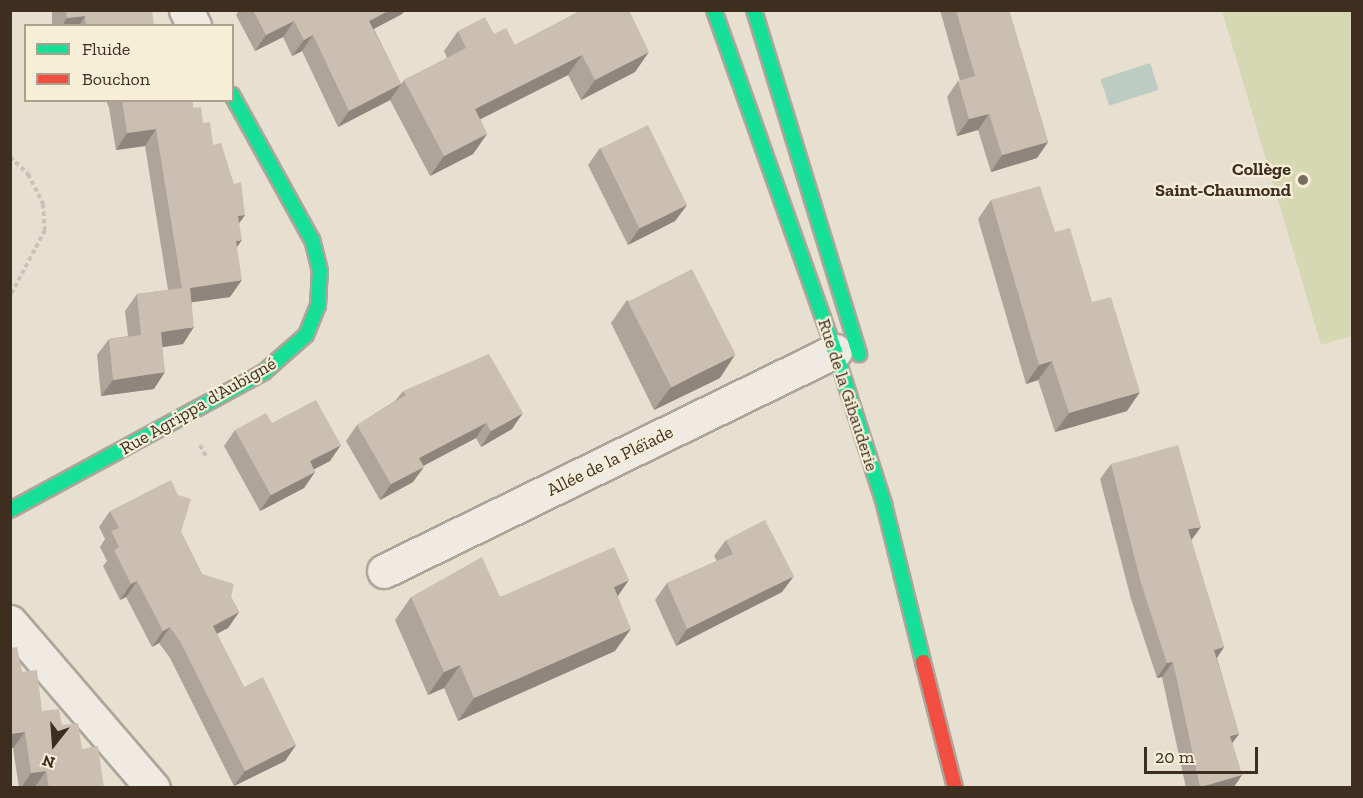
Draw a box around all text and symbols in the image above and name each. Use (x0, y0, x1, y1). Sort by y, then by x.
legend (24, 24, 234, 102)
text: Fluide (82, 38, 130, 60)
text: Bouchon (82, 68, 150, 90)
place label: Collège Saint-Chaumond (1155, 159, 1291, 201)
marker: Collège Saint-Chaumond (1296, 173, 1310, 187)
street label: Rue de la Gibauderie (813, 316, 883, 474)
street label: Rue Agrippa d'Aubigné (116, 352, 280, 460)
street label: Allée de la Pléïade (543, 421, 677, 501)
north arrow (24, 714, 84, 774)
scale bar (1147, 735, 1261, 773)
text: 20 m (1155, 746, 1194, 768)
text: N (40, 751, 57, 773)

